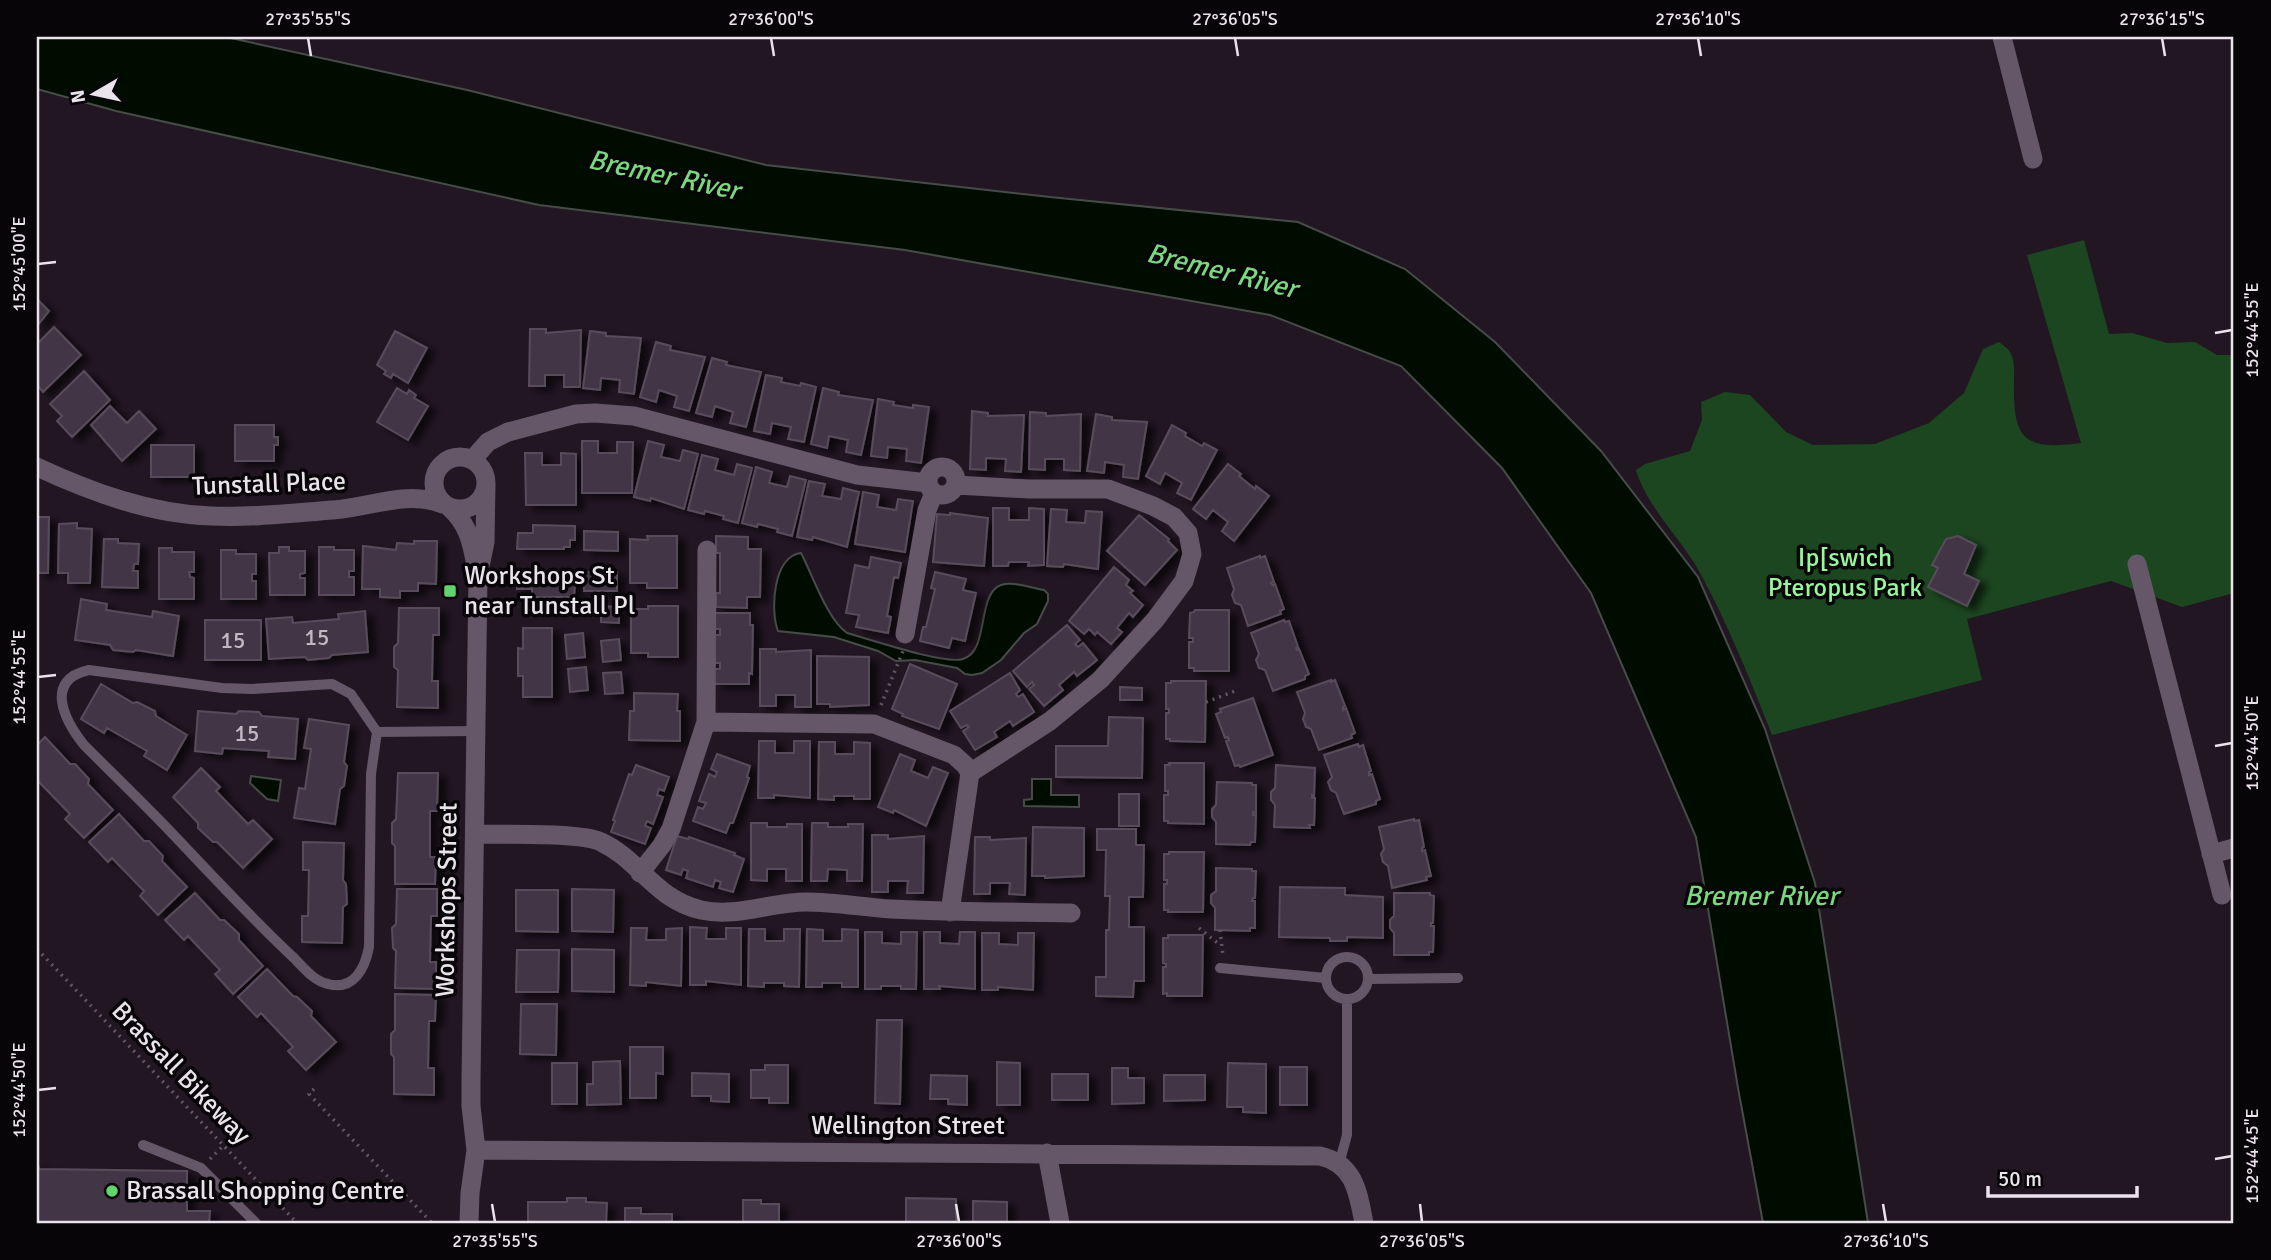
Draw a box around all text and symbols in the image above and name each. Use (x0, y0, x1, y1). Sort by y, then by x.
text: 27°35'55"S (265, 8, 351, 30)
text: 27°36'00"S (728, 8, 814, 30)
text: 27°36'05"S (1192, 8, 1278, 30)
text: 27°36'10"S (1655, 8, 1741, 30)
text: 27°36'15"S (2119, 8, 2205, 30)
north arrow (60, 60, 130, 130)
text: N (65, 88, 91, 105)
water label: Bremer River (585, 142, 746, 208)
text: 152°45'00"E (8, 216, 30, 312)
water label: Bremer River (1143, 236, 1304, 307)
text: 152°44'55"E (2241, 282, 2263, 378)
street label: Tunstall Place (191, 465, 347, 503)
park label: Ip[swich Pteropus Park (1768, 542, 1922, 604)
place label: Workshops St near Tunstall Pl (464, 560, 635, 622)
marker: Workshops St near Tunstall Pl (442, 583, 458, 599)
house number: 15 (305, 623, 329, 652)
house number: 15 (221, 626, 245, 655)
text: 152°44'55"E (8, 629, 30, 725)
text: 152°44'50"E (2241, 695, 2263, 791)
house number: 15 (235, 719, 259, 748)
street label: Workshops Street (429, 802, 465, 998)
water label: Bremer River (1684, 879, 1842, 913)
street label: Brassall Bikeway (105, 995, 257, 1151)
text: 152°44'50"E (8, 1042, 30, 1138)
text: 152°44'45"E (2241, 1108, 2263, 1204)
street label: Wellington Street (811, 1110, 1005, 1142)
scale bar (1988, 1155, 2136, 1199)
text: 50 m (1998, 1166, 2042, 1192)
place label: Brassall Shopping Centre (126, 1175, 405, 1207)
marker: Brassall Shopping Centre (104, 1183, 120, 1199)
text: 27°35'55"S (452, 1230, 538, 1252)
text: 27°36'00"S (916, 1230, 1002, 1252)
text: 27°36'05"S (1379, 1230, 1465, 1252)
text: 27°36'10"S (1843, 1230, 1929, 1252)

